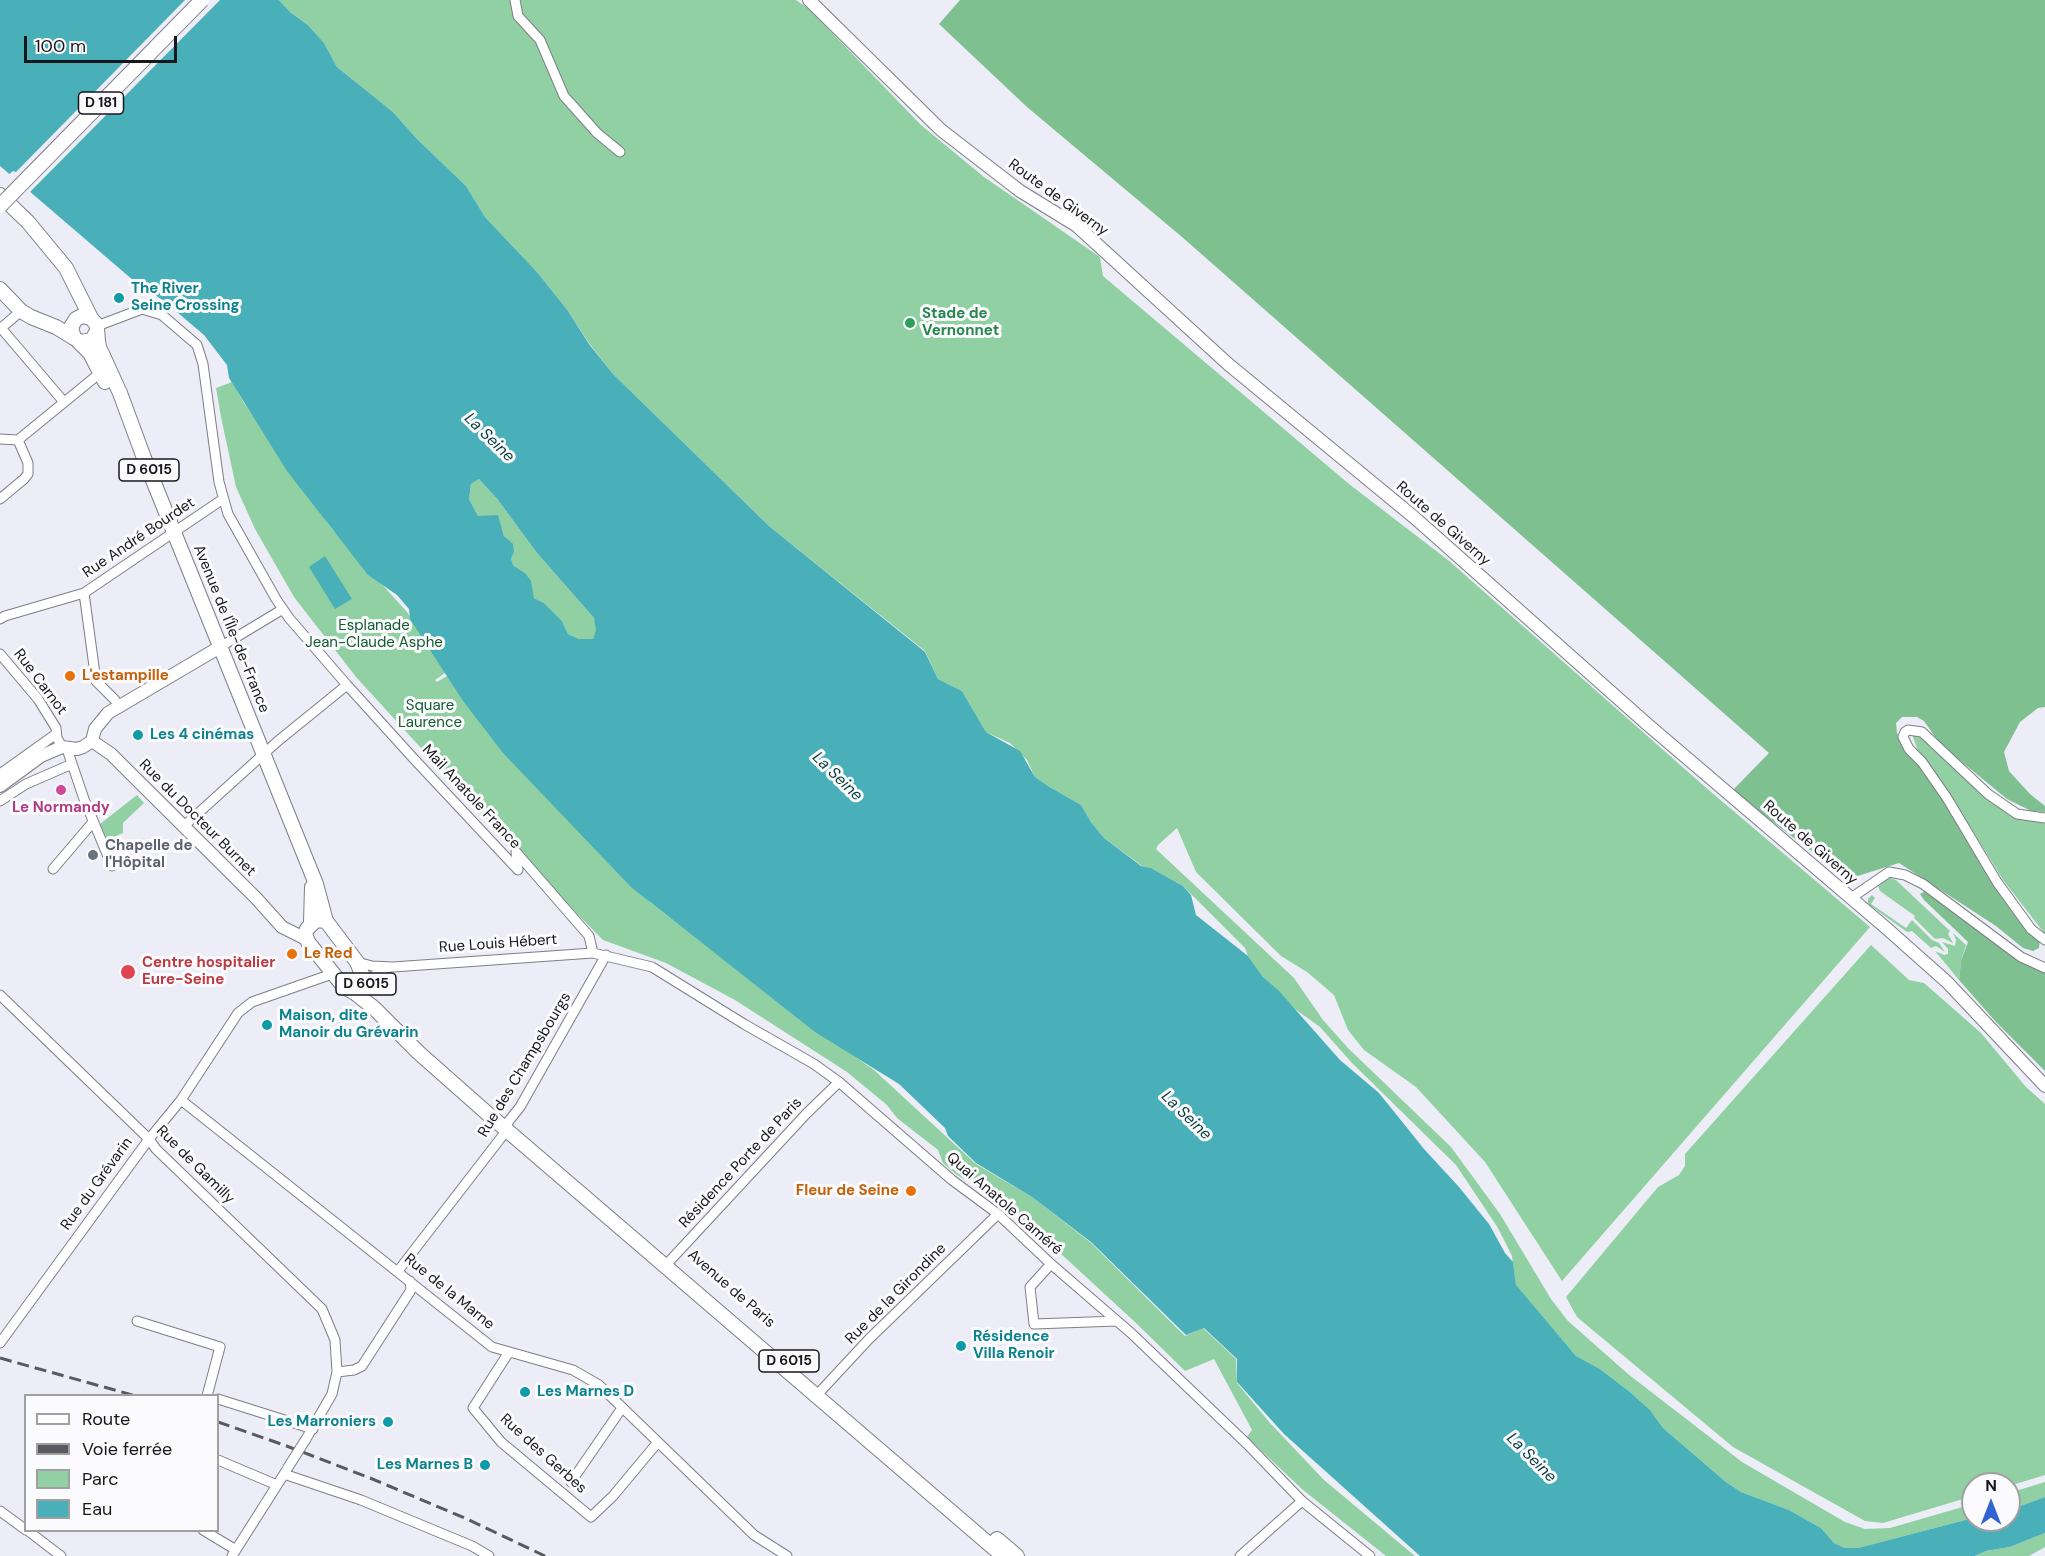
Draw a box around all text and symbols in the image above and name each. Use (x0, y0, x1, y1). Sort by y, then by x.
scale bar (27, 24, 180, 62)
text: 100 m (35, 34, 86, 58)
road number: D 181 (78, 92, 124, 114)
street label: Route de Giverny (1004, 156, 1112, 240)
place label: The River Seine Crossing (131, 280, 240, 315)
marker: The River Seine Crossing (112, 291, 126, 305)
place label: Stade de Vernonnet (922, 305, 999, 340)
marker: Stade de Vernonnet (903, 316, 917, 330)
water label: La Seine (460, 409, 518, 467)
road number: D 6015 (119, 459, 179, 481)
street label: Route de Giverny (1392, 478, 1494, 570)
street label: Rue André Bourdet (80, 494, 198, 582)
street label: Avenue de l'Île-de-France (189, 542, 273, 716)
park label: Esplanade Jean-Claude Asphe (305, 617, 443, 652)
street label: Rue Carnot (9, 646, 71, 718)
place label: L'estampille (82, 667, 169, 685)
marker: L'estampille (63, 669, 77, 683)
park label: Square Laurence (398, 697, 462, 732)
place label: Les 4 cinémas (150, 726, 254, 744)
marker: Les 4 cinémas (131, 728, 145, 742)
street label: Mail Anatole France (418, 741, 524, 853)
water label: La Seine (808, 748, 866, 806)
street label: Rue du Docteur Burnet (135, 756, 259, 880)
marker: Le Normandy (54, 783, 68, 797)
street label: Route de Giverny (1759, 797, 1861, 889)
place label: Le Normandy (12, 799, 110, 817)
place label: Chapelle de l'Hôpital (105, 837, 192, 872)
marker: Chapelle de l'Hôpital (86, 848, 100, 862)
street label: Rue Louis Hébert (438, 931, 558, 957)
place label: Le Red (304, 945, 352, 963)
marker: Le Red (285, 947, 299, 961)
place label: Centre hospitalier Eure-Seine (142, 954, 275, 989)
marker: Centre hospitalier Eure-Seine (119, 963, 137, 981)
road number: D 6015 (336, 973, 396, 995)
street label: Rue des Champsbourgs (475, 989, 575, 1141)
place label: Maison, dite Manoir du Grévarin (279, 1007, 419, 1042)
marker: Maison, dite Manoir du Grévarin (260, 1018, 274, 1032)
water label: La Seine (1157, 1087, 1215, 1145)
street label: Résidence Porte de Paris (676, 1094, 806, 1232)
street label: Rue de Gamilly (152, 1122, 238, 1208)
street label: Rue du Grévarin (57, 1134, 137, 1234)
street label: Quai Anatole Caméré (942, 1149, 1066, 1259)
place label: Fleur de Seine (796, 1182, 899, 1200)
marker: Fleur de Seine (904, 1184, 918, 1198)
street label: Rue de la Girondine (842, 1240, 950, 1348)
street label: Avenue de Paris (684, 1246, 778, 1332)
street label: Rue de la Marne (400, 1250, 498, 1334)
place label: Résidence Villa Renoir (973, 1328, 1055, 1363)
marker: Résidence Villa Renoir (954, 1339, 968, 1353)
road number: D 6015 (759, 1350, 819, 1372)
place label: Les Marnes D (537, 1383, 634, 1401)
marker: Les Marnes D (518, 1385, 532, 1399)
legend (24, 1394, 219, 1532)
text: Route (82, 1407, 130, 1431)
street label: Rue des Gerbes (496, 1410, 590, 1498)
place label: Les Marroniers (268, 1413, 376, 1431)
marker: Les Marroniers (381, 1415, 395, 1429)
water label: La Seine (1502, 1429, 1560, 1487)
text: Voie ferrée (82, 1437, 172, 1461)
place label: Les Marnes B (377, 1456, 473, 1474)
marker: Les Marnes B (478, 1458, 492, 1472)
text: Parc (82, 1467, 118, 1491)
north arrow (1961, 1472, 2021, 1532)
text: N (1985, 1475, 1997, 1496)
text: Eau (82, 1497, 112, 1521)

